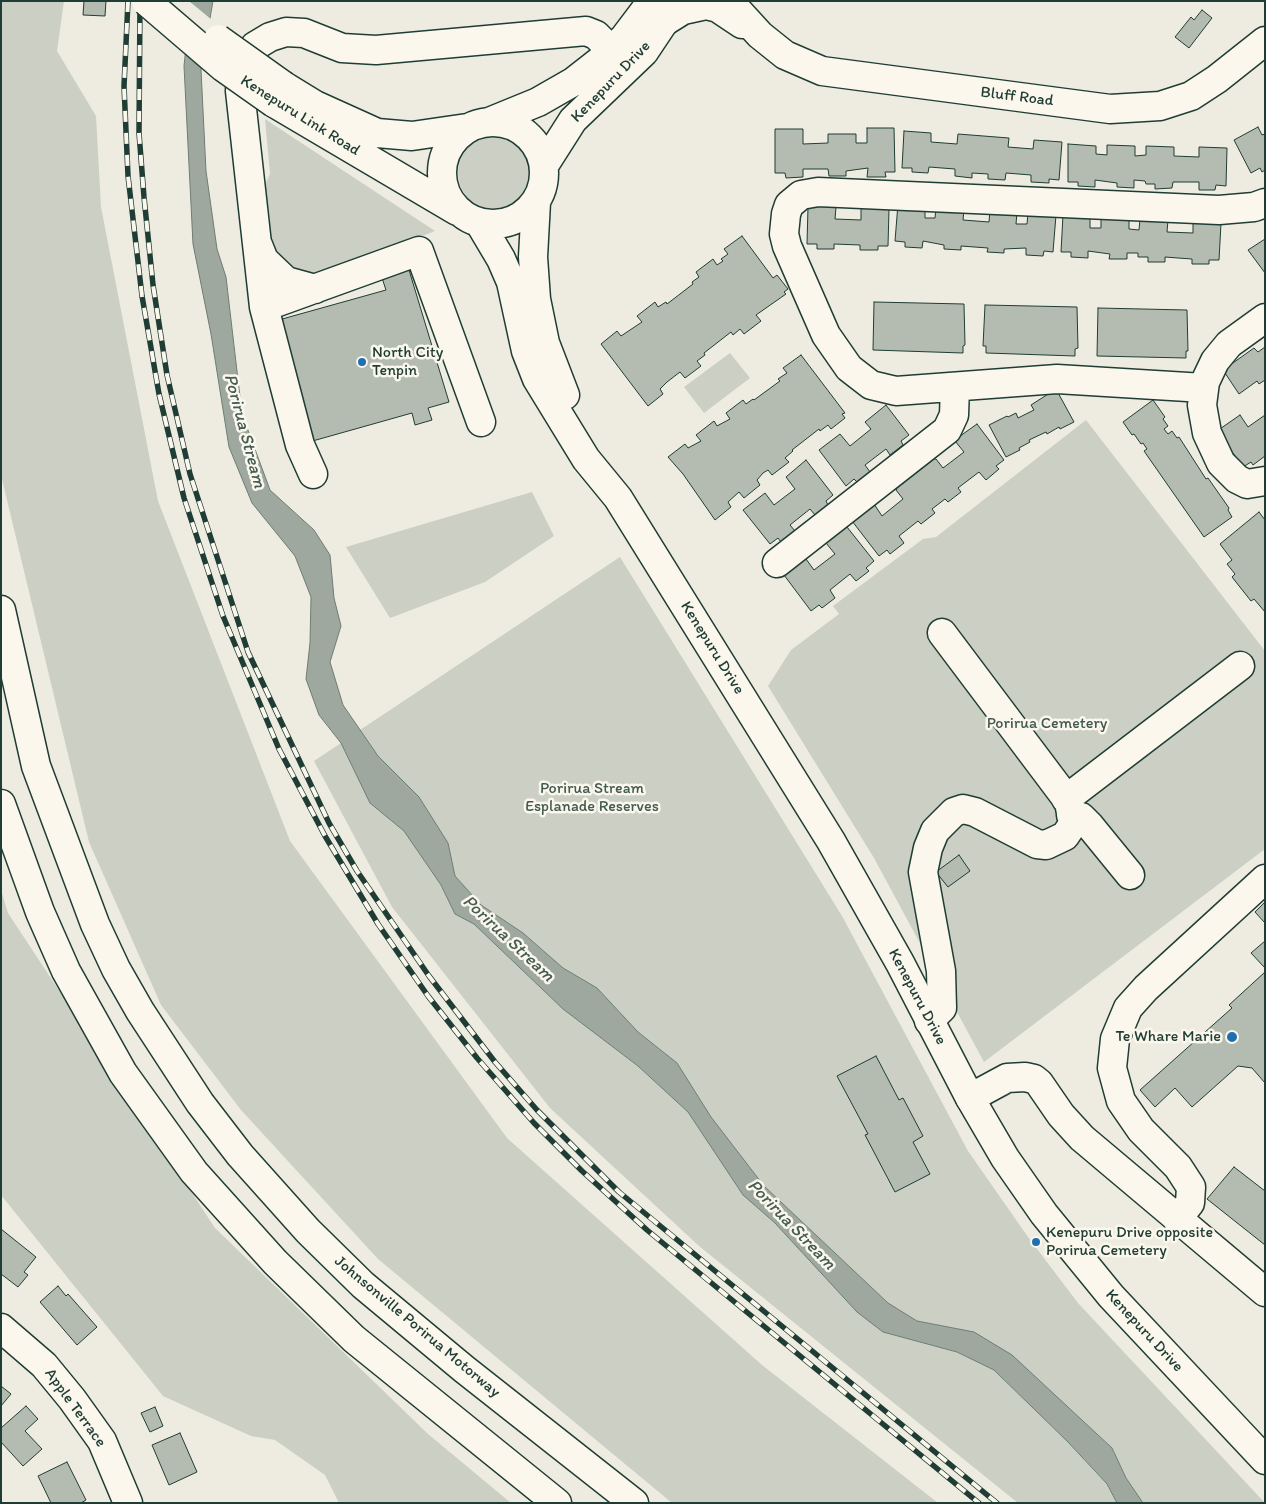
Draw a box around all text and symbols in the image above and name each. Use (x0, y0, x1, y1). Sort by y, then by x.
street label: Kenepuru Drive (567, 37, 655, 127)
street label: Kenepuru Link Road (237, 71, 363, 161)
street label: Bluff Road (979, 83, 1055, 111)
place label: North City Tenpin (372, 343, 443, 381)
marker: North City Tenpin (356, 356, 368, 368)
water label: Porirua Stream (218, 372, 270, 490)
street label: Kenepuru Drive (676, 598, 748, 698)
park label: Porirua Cemetery (987, 714, 1107, 734)
park label: Porirua Stream Esplanade Reserves (525, 779, 659, 817)
water label: Porirua Stream (458, 891, 558, 987)
street label: Kenepuru Drive (884, 946, 950, 1048)
place label: Te Whare Marie (1115, 1027, 1221, 1047)
marker: Te Whare Marie (1225, 1030, 1239, 1044)
water label: Porirua Stream (743, 1175, 839, 1275)
place label: Kenepuru Drive opposite Porirua Cemetery (1046, 1223, 1213, 1261)
marker: Kenepuru Drive opposite Porirua Cemetery (1030, 1236, 1042, 1248)
street label: Johnsonville Porirua Motorway (330, 1252, 504, 1402)
street label: Kenepuru Drive (1101, 1286, 1187, 1376)
street label: Apple Terrace (40, 1365, 110, 1451)

